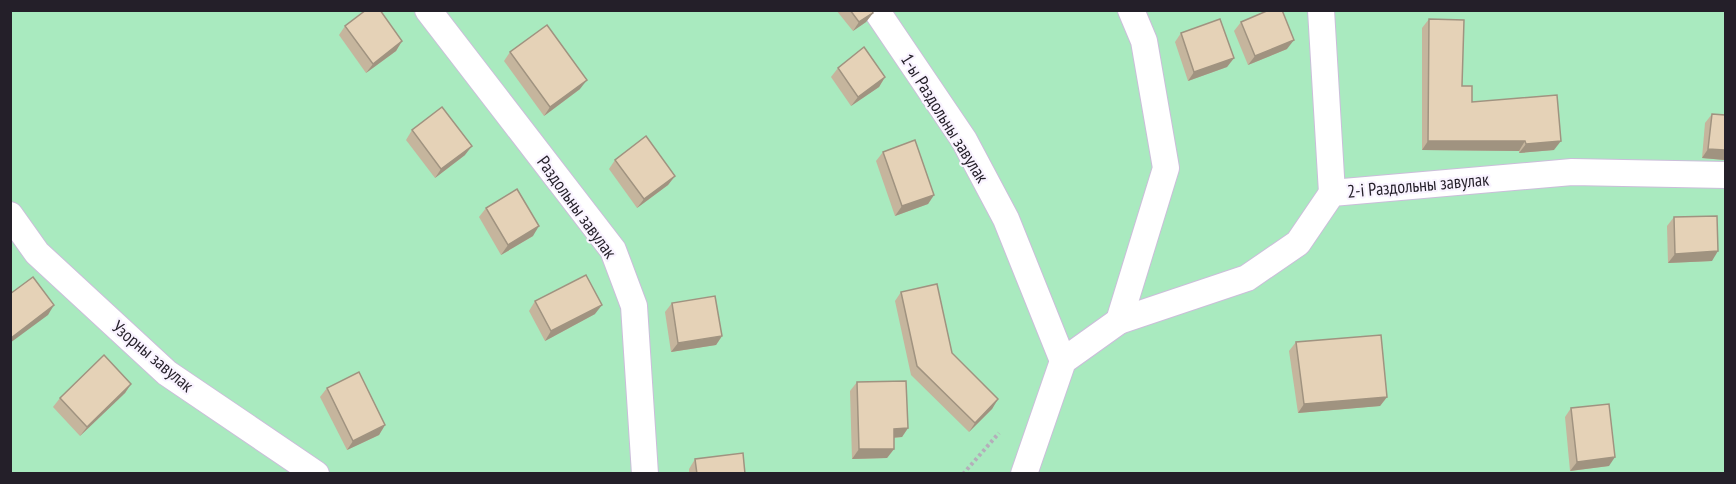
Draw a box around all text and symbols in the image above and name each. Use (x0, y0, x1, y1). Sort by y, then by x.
street label: 1-ы Раздольны завулак (896, 49, 994, 187)
street label: Раздольны завулак (532, 151, 622, 263)
street label: 2-і Раздольны завулак (1346, 167, 1490, 203)
street label: Узорны завулак (108, 315, 198, 397)

